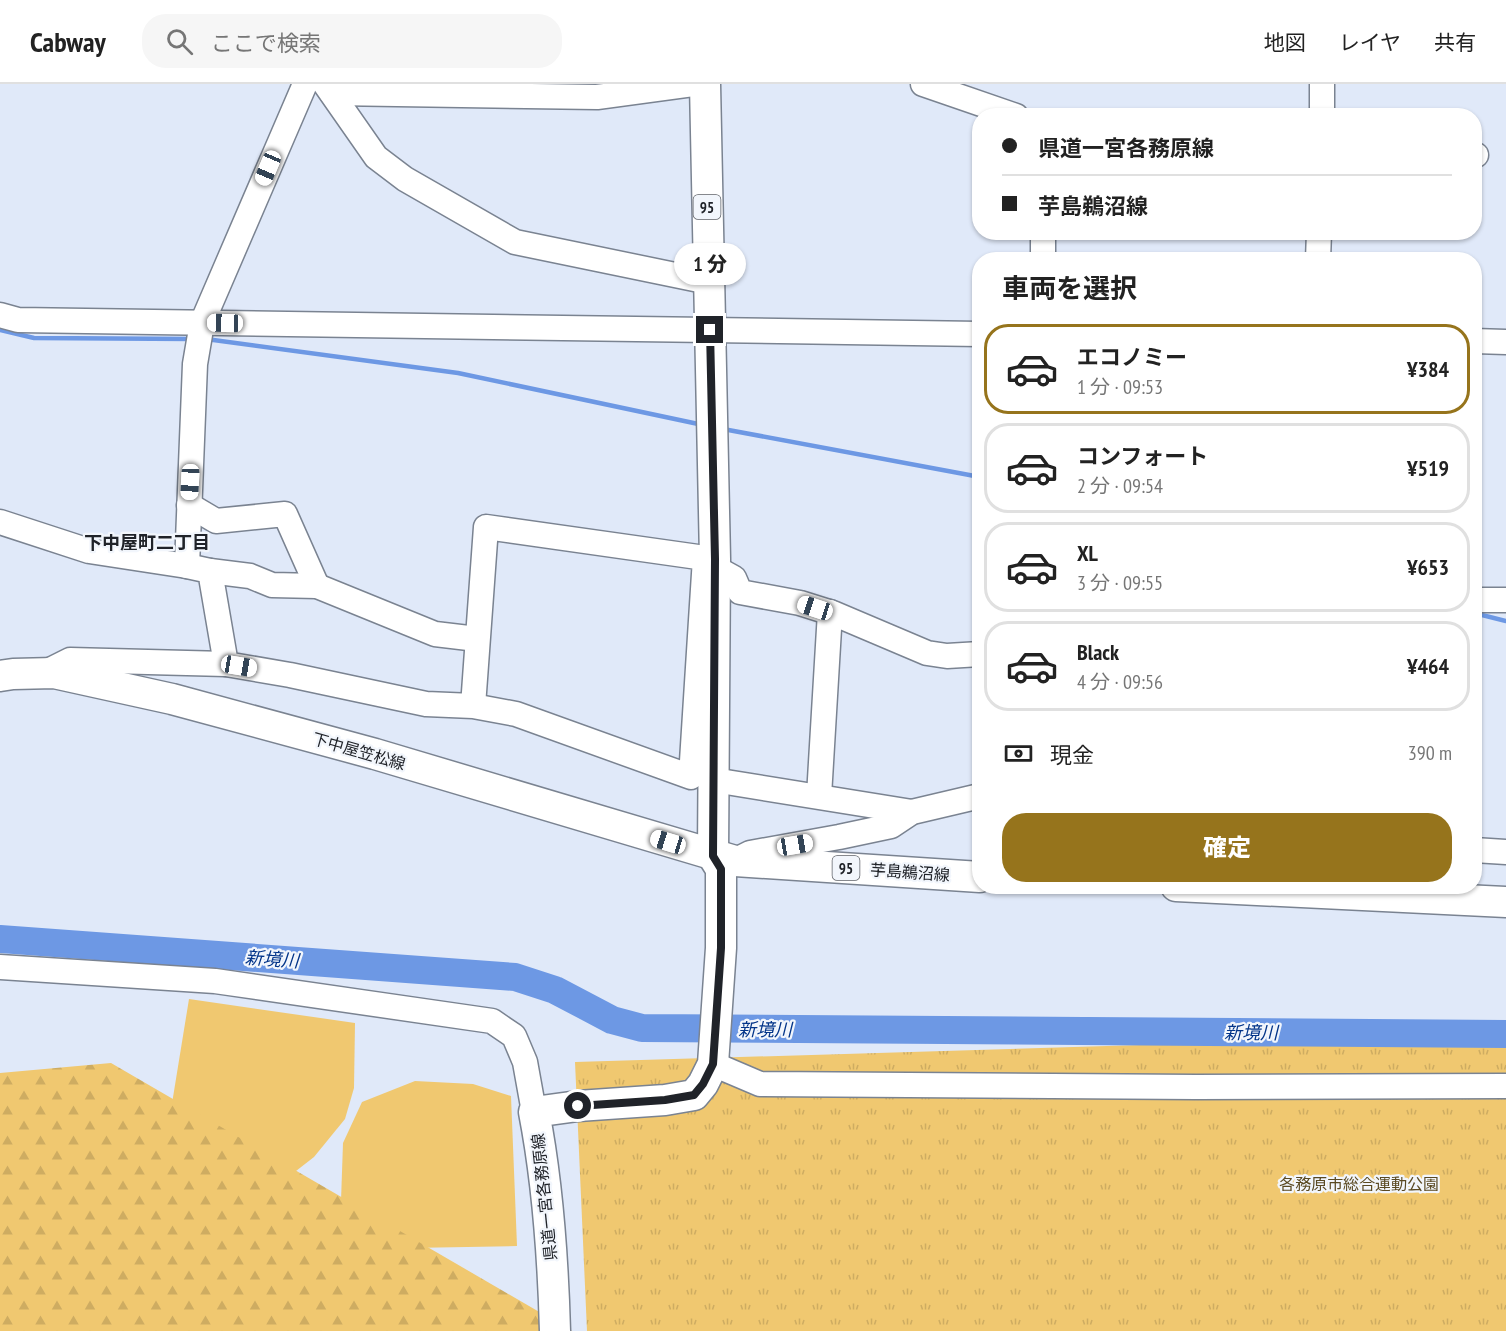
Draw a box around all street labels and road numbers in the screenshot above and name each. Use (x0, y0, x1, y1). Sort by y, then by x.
road number: 95 (694, 195, 720, 219)
street label: 下中屋笠松線 (310, 728, 408, 774)
road number: 95 (832, 856, 860, 880)
street label: 芋島鵜沼線 (869, 859, 951, 885)
street label: 県道一宮各務原線 (527, 1132, 561, 1262)

